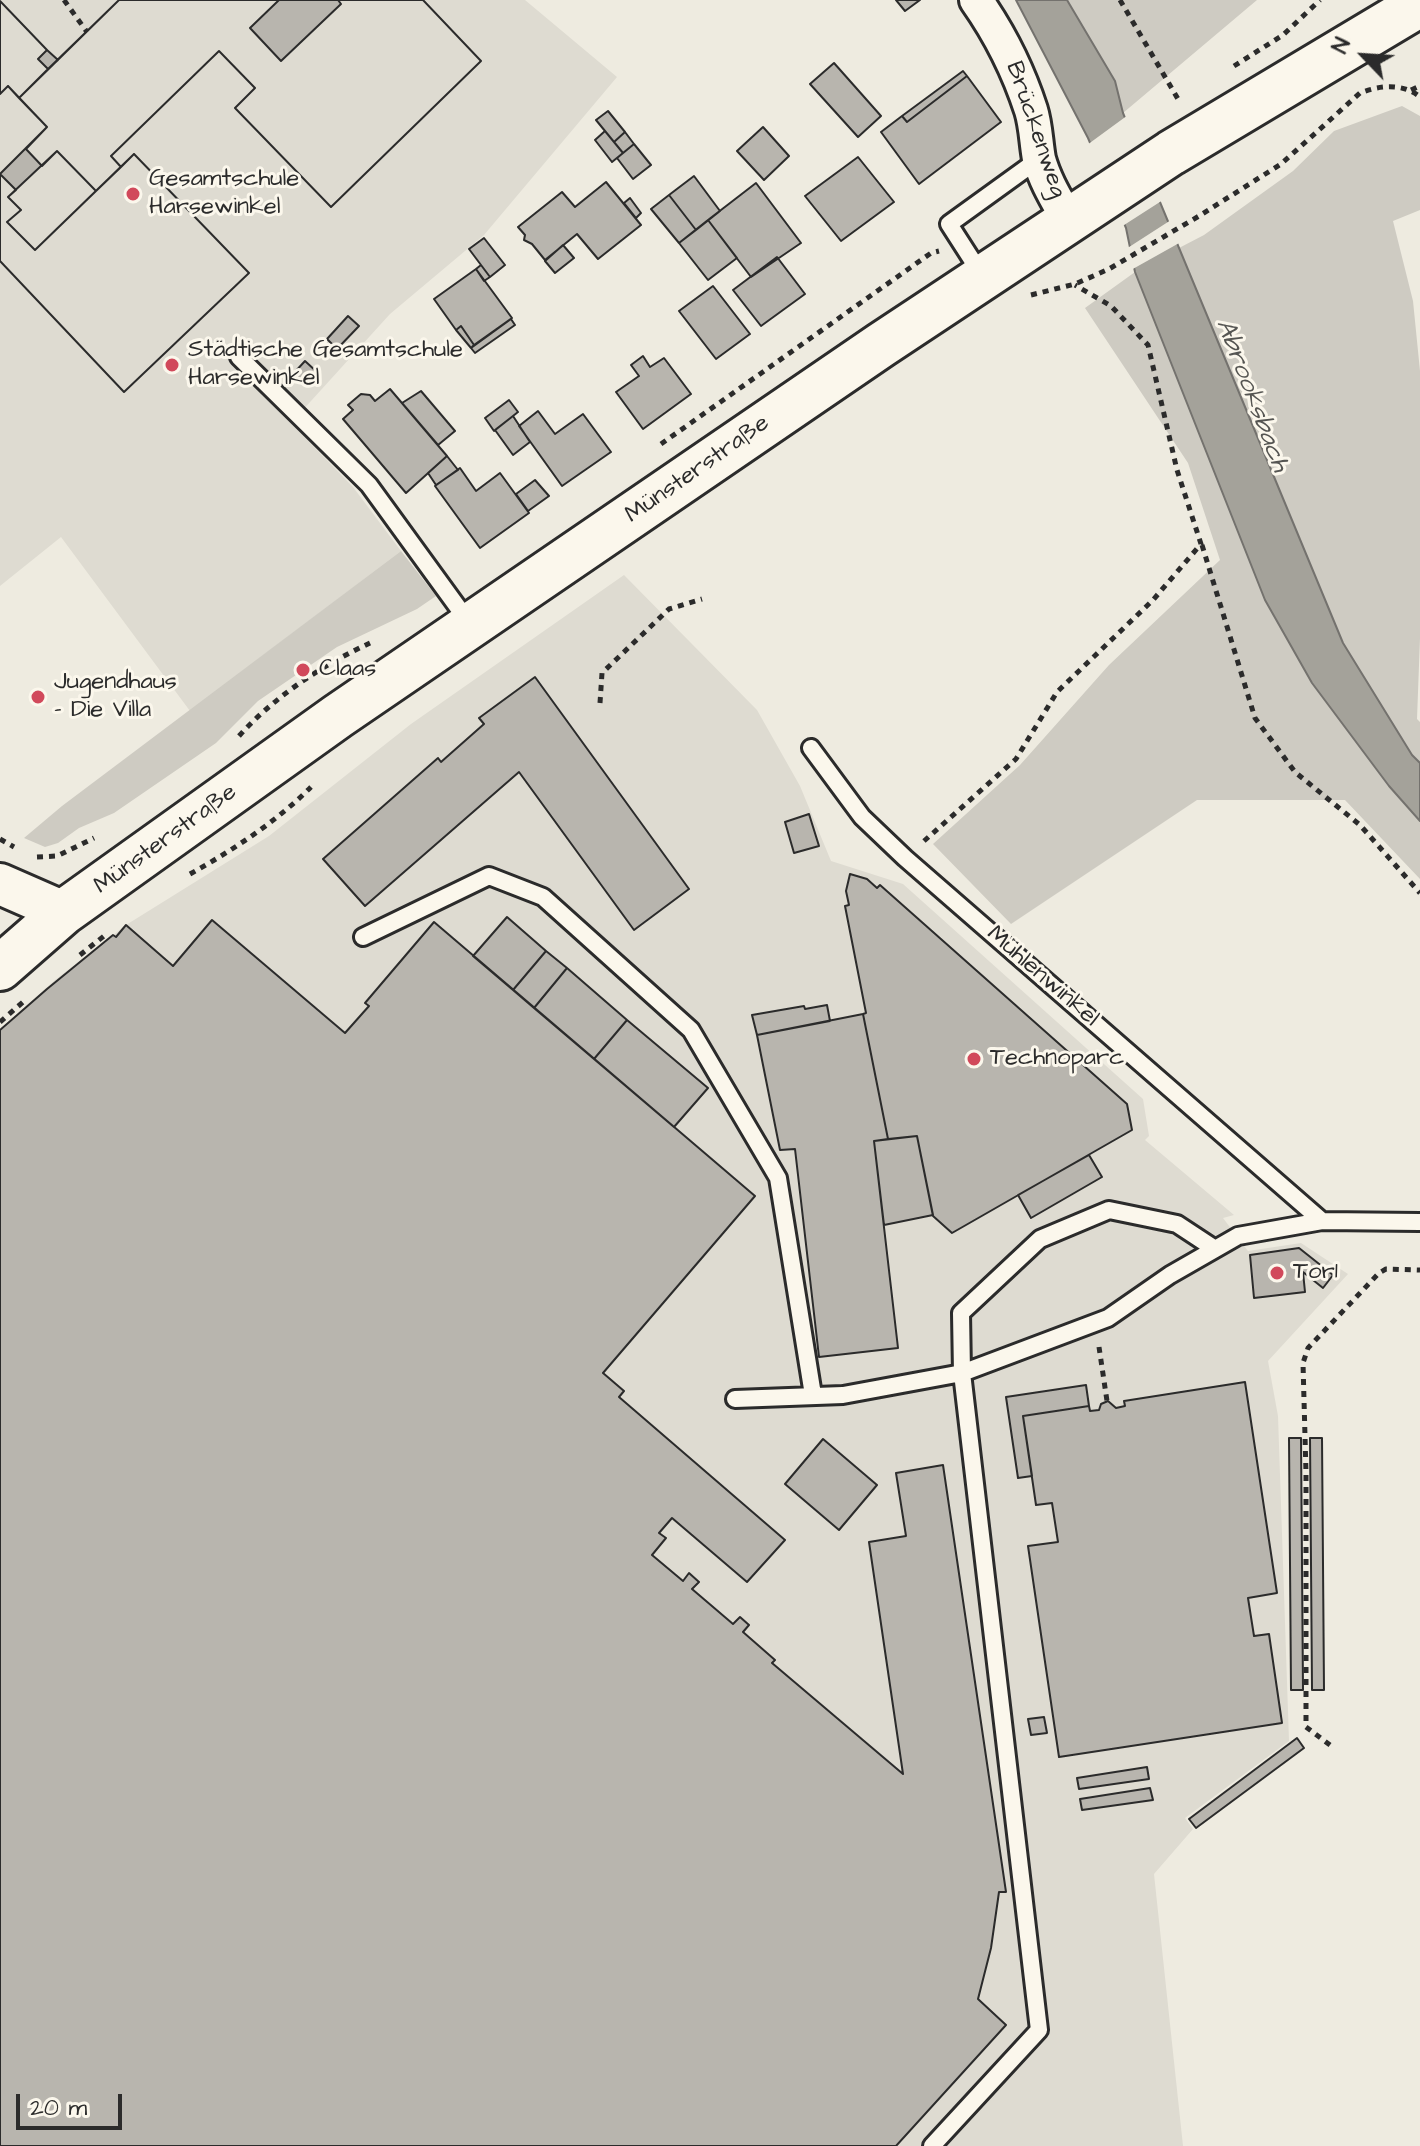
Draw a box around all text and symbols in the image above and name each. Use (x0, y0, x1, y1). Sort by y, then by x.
north arrow (1324, 16, 1404, 96)
text: N (1325, 33, 1359, 58)
street label: Brückenweg (998, 58, 1072, 202)
place label: Gesamtschule Harsewinkel (149, 166, 299, 222)
marker: Gesamtschule Harsewinkel (124, 185, 142, 203)
water label: Abrooksbach (1208, 315, 1294, 477)
place label: Städtische Gesamtschule Harsewinkel (188, 337, 463, 393)
marker: Städtische Gesamtschule Harsewinkel (163, 356, 181, 374)
street label: Münsterstraße (620, 410, 776, 530)
place label: Claas (319, 656, 376, 684)
marker: Claas (294, 661, 312, 679)
place label: Jugendhaus - Die Villa (54, 669, 177, 725)
marker: Jugendhaus - Die Villa (29, 688, 47, 706)
street label: Münsterstraße (89, 779, 243, 901)
street label: Mühlenwinkel (980, 920, 1104, 1034)
place label: Technoparc (990, 1045, 1125, 1073)
marker: Technoparc (965, 1050, 983, 1068)
place label: Tor1 (1293, 1259, 1338, 1287)
marker: Tor1 (1268, 1264, 1286, 1282)
scale bar (20, 2078, 126, 2128)
text: 20 m (30, 2091, 87, 2125)

